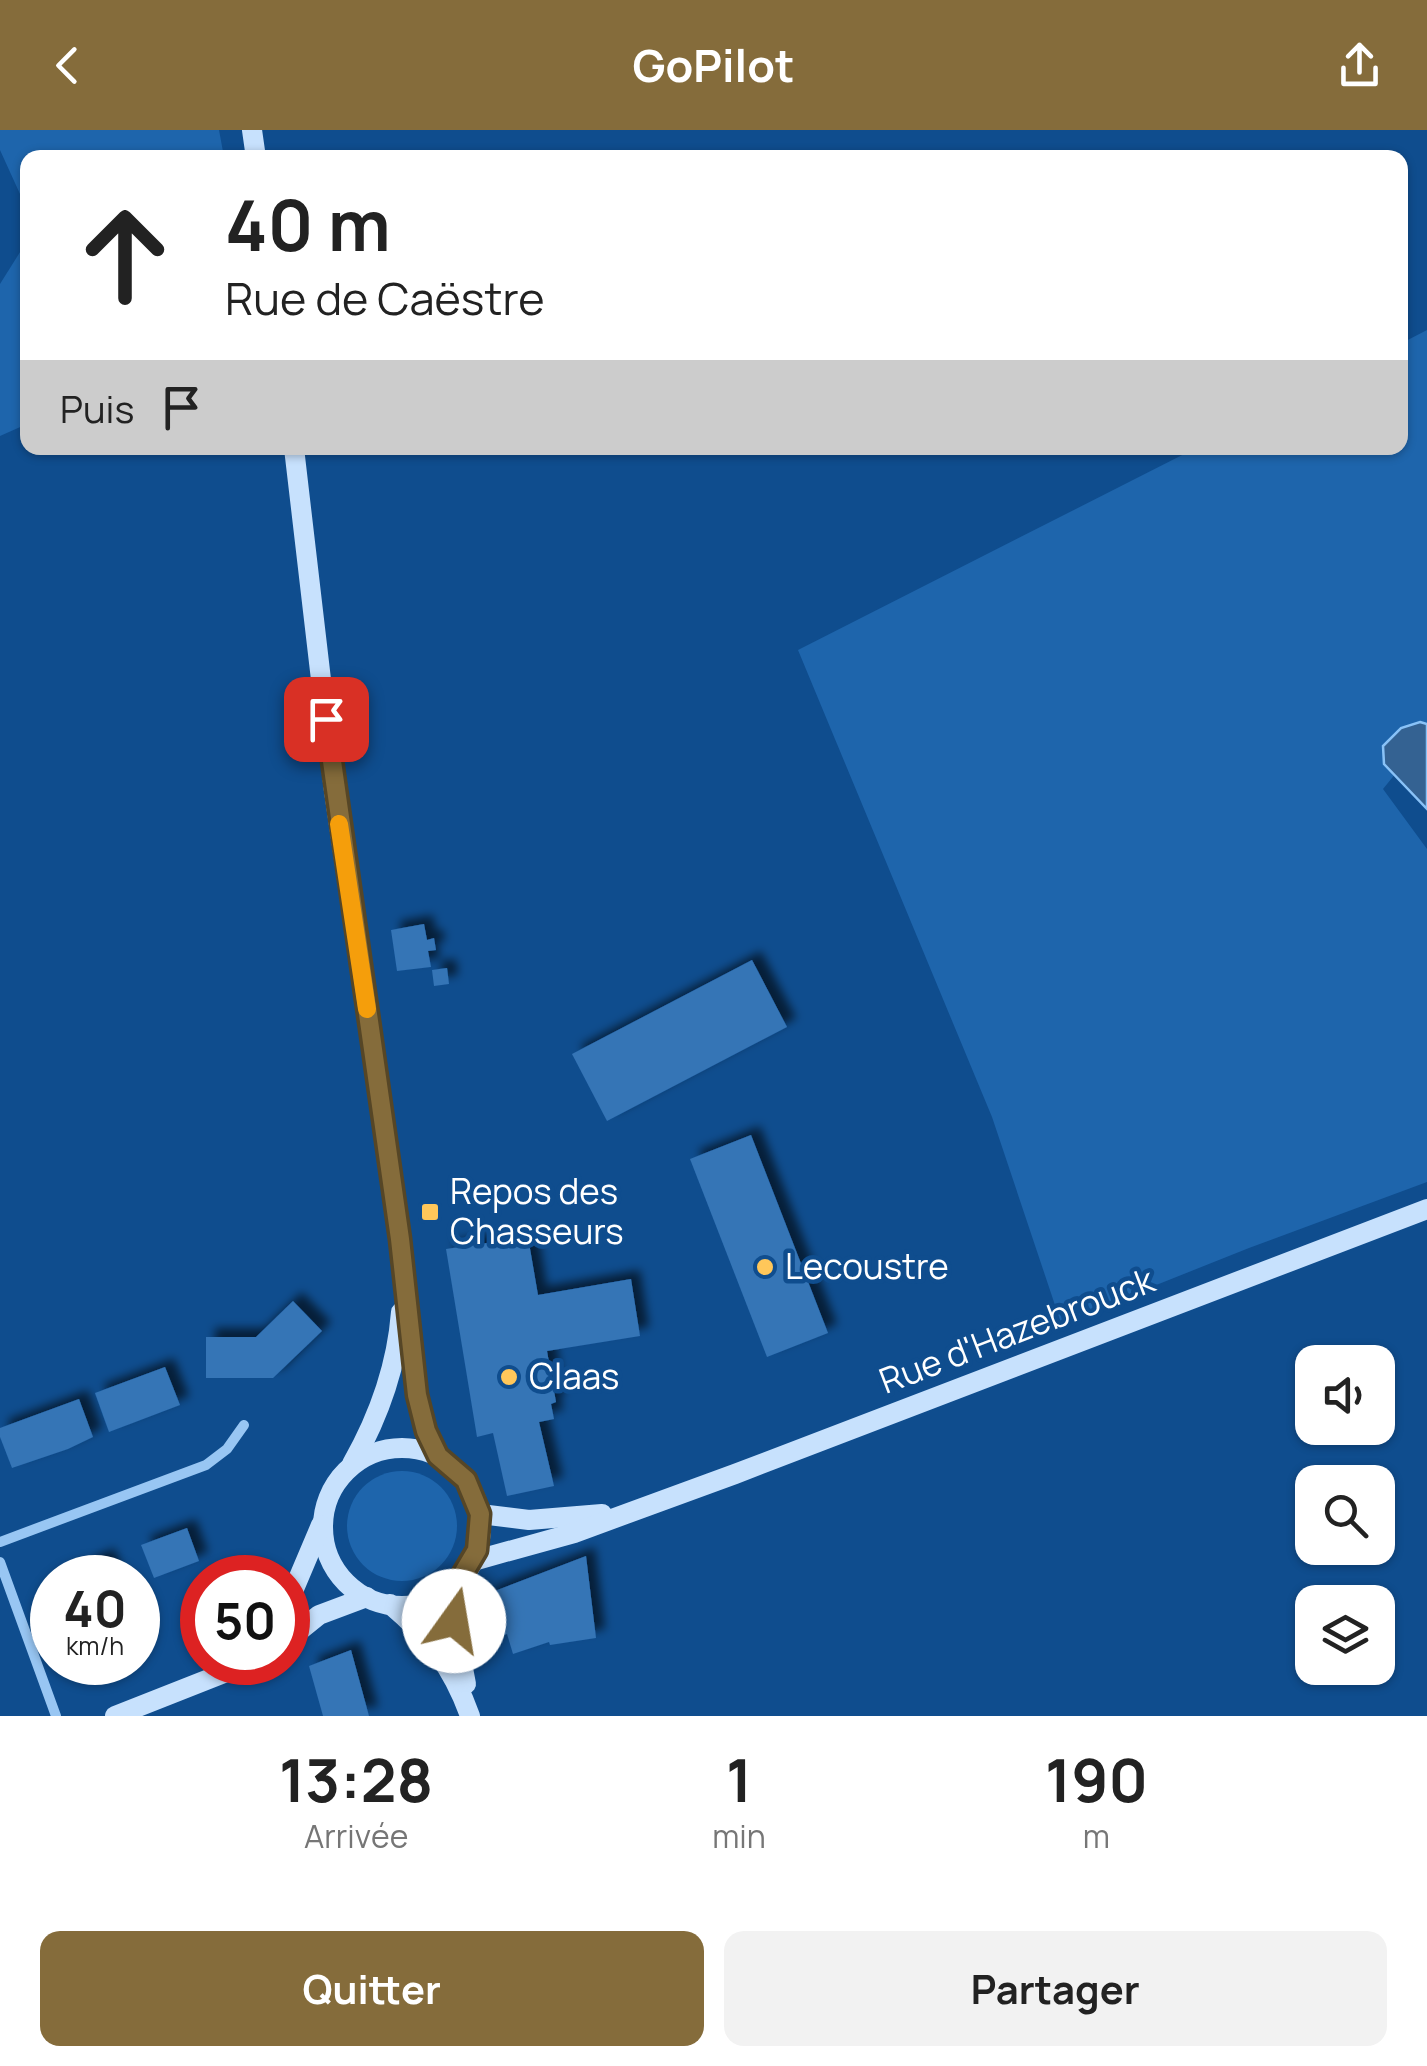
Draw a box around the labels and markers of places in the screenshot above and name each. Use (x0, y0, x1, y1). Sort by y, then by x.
pin (284, 677, 369, 762)
place label: Repos des Chasseurs (450, 1167, 624, 1255)
marker: Repos des Chasseurs (419, 1201, 441, 1223)
place label: Lecoustre (785, 1242, 949, 1290)
marker: Lecoustre (754, 1256, 776, 1278)
place label: Claas (529, 1352, 619, 1400)
marker: Claas (498, 1366, 520, 1388)

